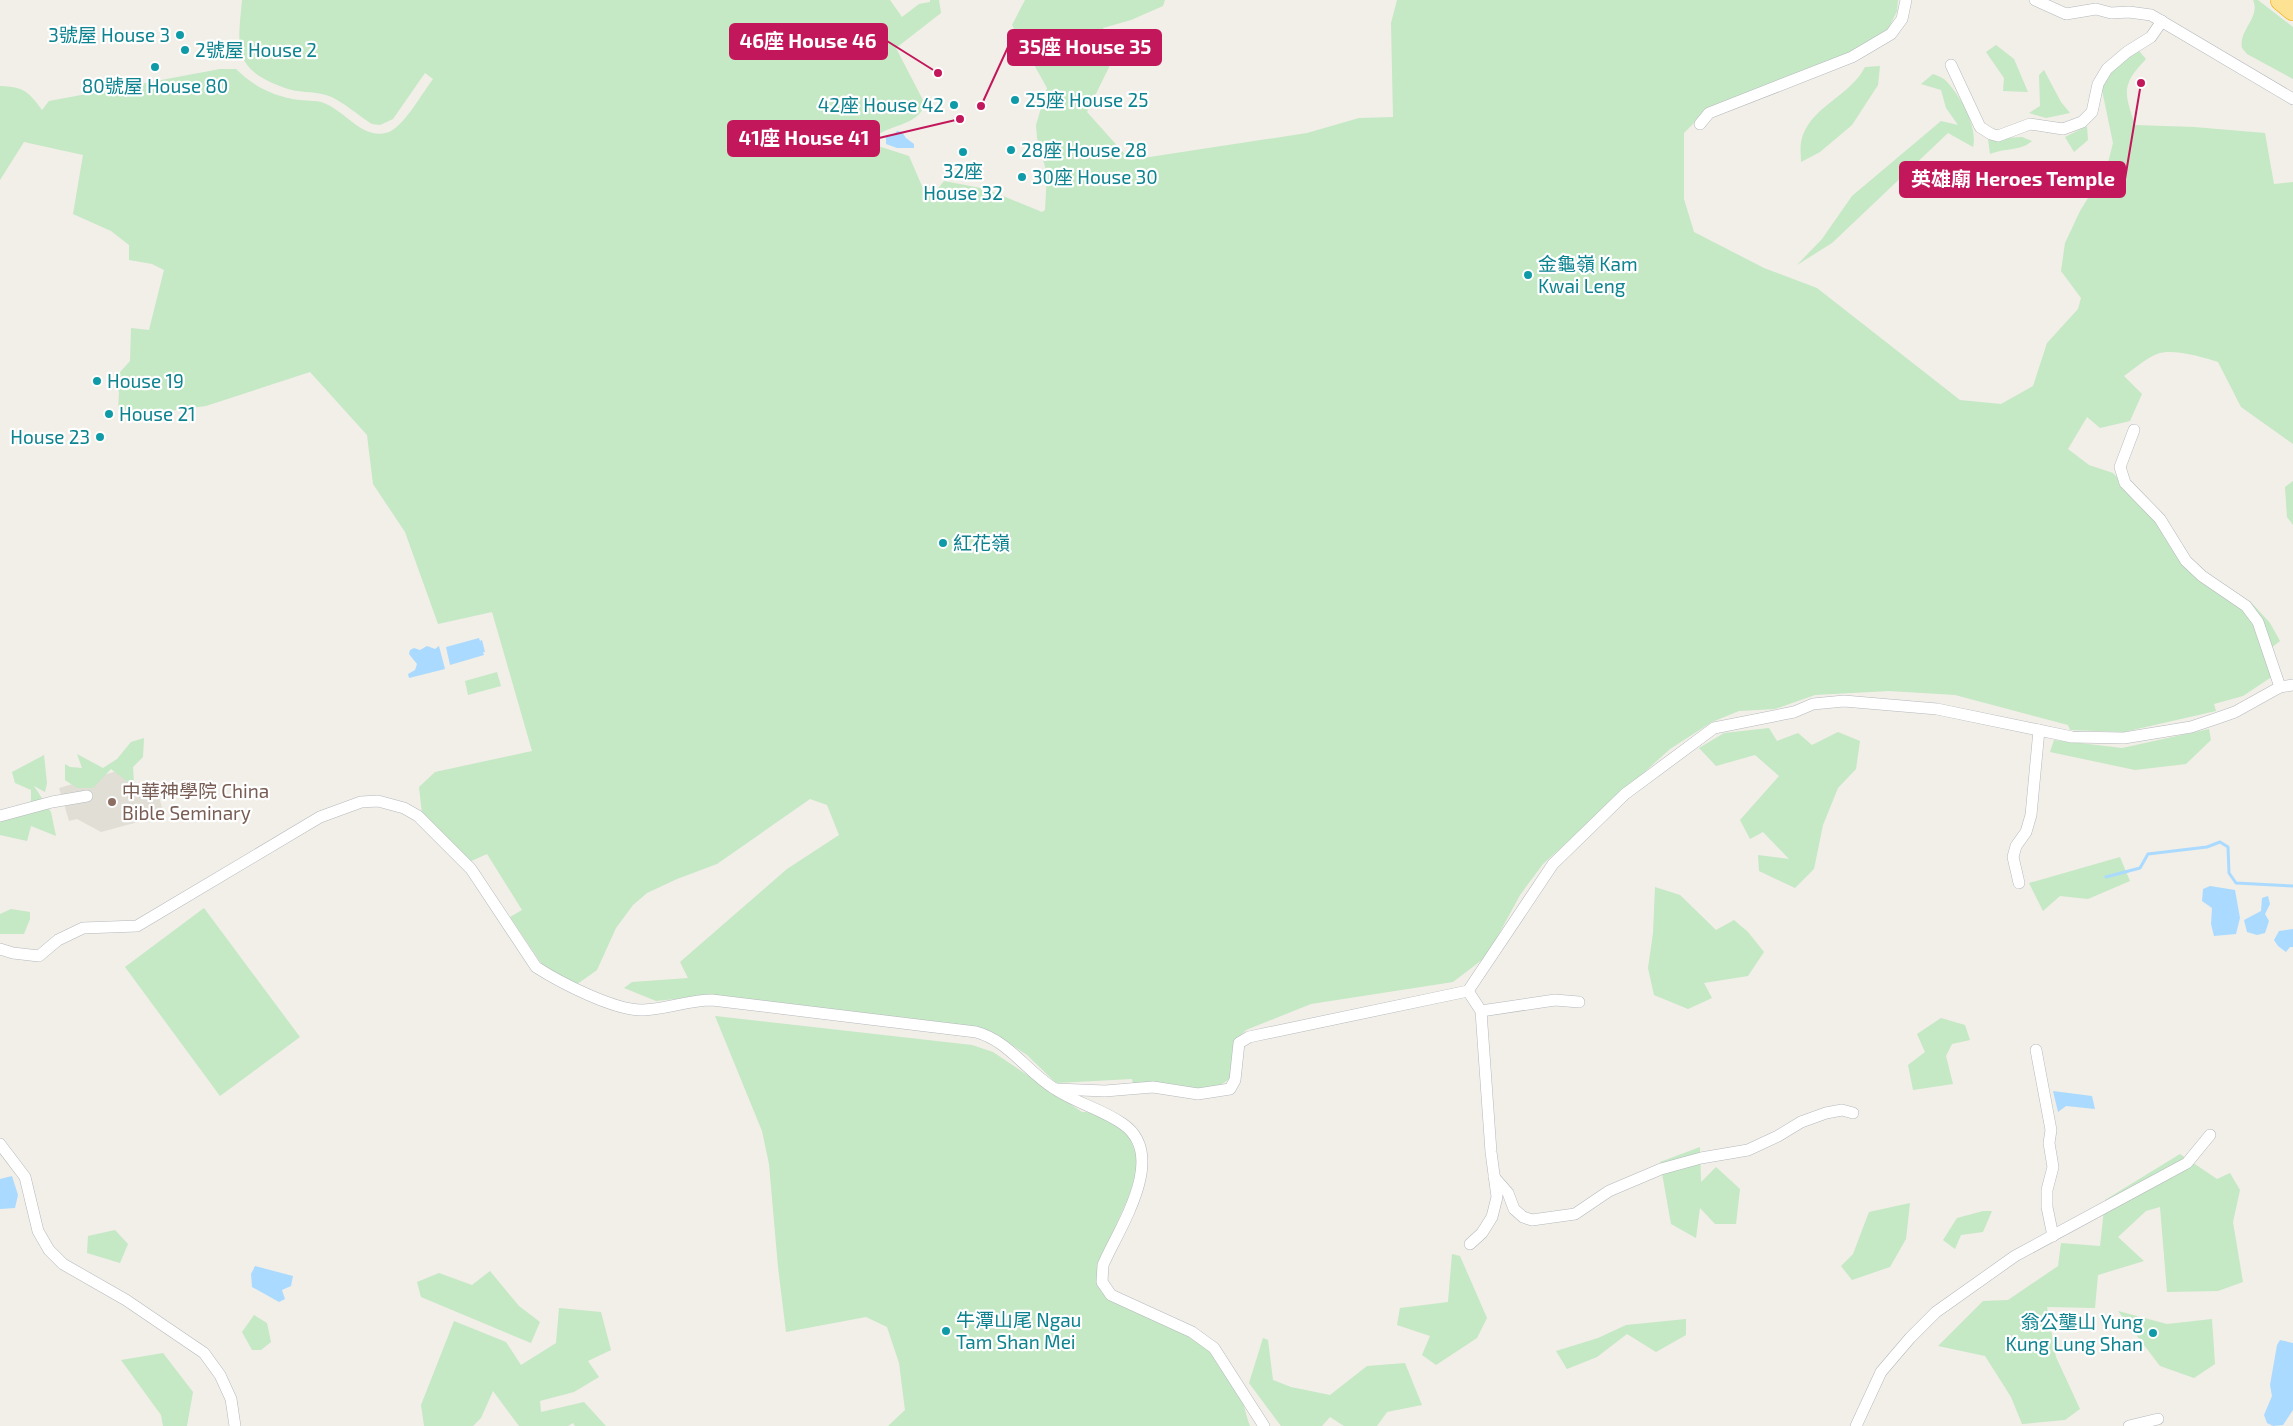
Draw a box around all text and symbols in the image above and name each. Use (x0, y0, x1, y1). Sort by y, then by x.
place label: 3號屋 House 3 (48, 23, 170, 46)
callout: 46座 House 46 (730, 24, 887, 59)
text: 46座 House 46 (739, 28, 877, 52)
marker: 3號屋 House 3 (174, 29, 186, 41)
callout: 35座 House 35 (1008, 30, 1161, 65)
text: 35座 House 35 (1019, 34, 1151, 58)
place label: 2號屋 House 2 (195, 38, 317, 61)
marker: 2號屋 House 2 (179, 44, 191, 56)
marker: 80號屋 House 80 (149, 61, 161, 73)
place label: 80號屋 House 80 (82, 74, 228, 97)
place label: 25座 House 25 (1025, 88, 1148, 111)
place label: 42座 House 42 (818, 93, 944, 116)
marker: 25座 House 25 (1009, 94, 1021, 106)
marker: 42座 House 42 (948, 99, 960, 111)
callout: 41座 House 41 (728, 121, 879, 156)
text: 41座 House 41 (739, 125, 869, 149)
place label: 28座 House 28 (1021, 138, 1147, 161)
marker: 28座 House 28 (1005, 144, 1017, 156)
marker: 32座 House 32 (957, 146, 969, 158)
place label: 32座 House 32 (923, 159, 1003, 204)
callout: 英雄廟 Heroes Temple (1900, 162, 2125, 197)
place label: 30座 House 30 (1032, 165, 1158, 188)
text: 英雄廟 Heroes Temple (1911, 166, 2115, 190)
marker: 30座 House 30 (1016, 171, 1028, 183)
place label: 金龜嶺 Kam Kwai Leng (1538, 252, 1638, 297)
marker: 金龜嶺 Kam Kwai Leng (1522, 269, 1534, 281)
place label: House 19 (107, 369, 184, 392)
marker: House 19 (91, 375, 103, 387)
place label: House 21 (119, 402, 196, 425)
marker: House 21 (103, 408, 115, 420)
place label: House 23 (10, 425, 90, 448)
marker: House 23 (94, 431, 106, 443)
place label: 紅花嶺 (953, 531, 1010, 554)
marker: 紅花嶺 (937, 537, 949, 549)
place label: 中華神學院 China Bible Seminary (122, 779, 269, 824)
marker: 中華神學院 China Bible Seminary (106, 796, 118, 808)
place label: 牛潭山尾 Ngau Tam Shan Mei (956, 1308, 1081, 1353)
place label: 翁公壟山 Yung Kung Lung Shan (2005, 1310, 2143, 1355)
marker: 牛潭山尾 Ngau Tam Shan Mei (940, 1325, 952, 1337)
marker: 翁公壟山 Yung Kung Lung Shan (2147, 1327, 2159, 1339)

